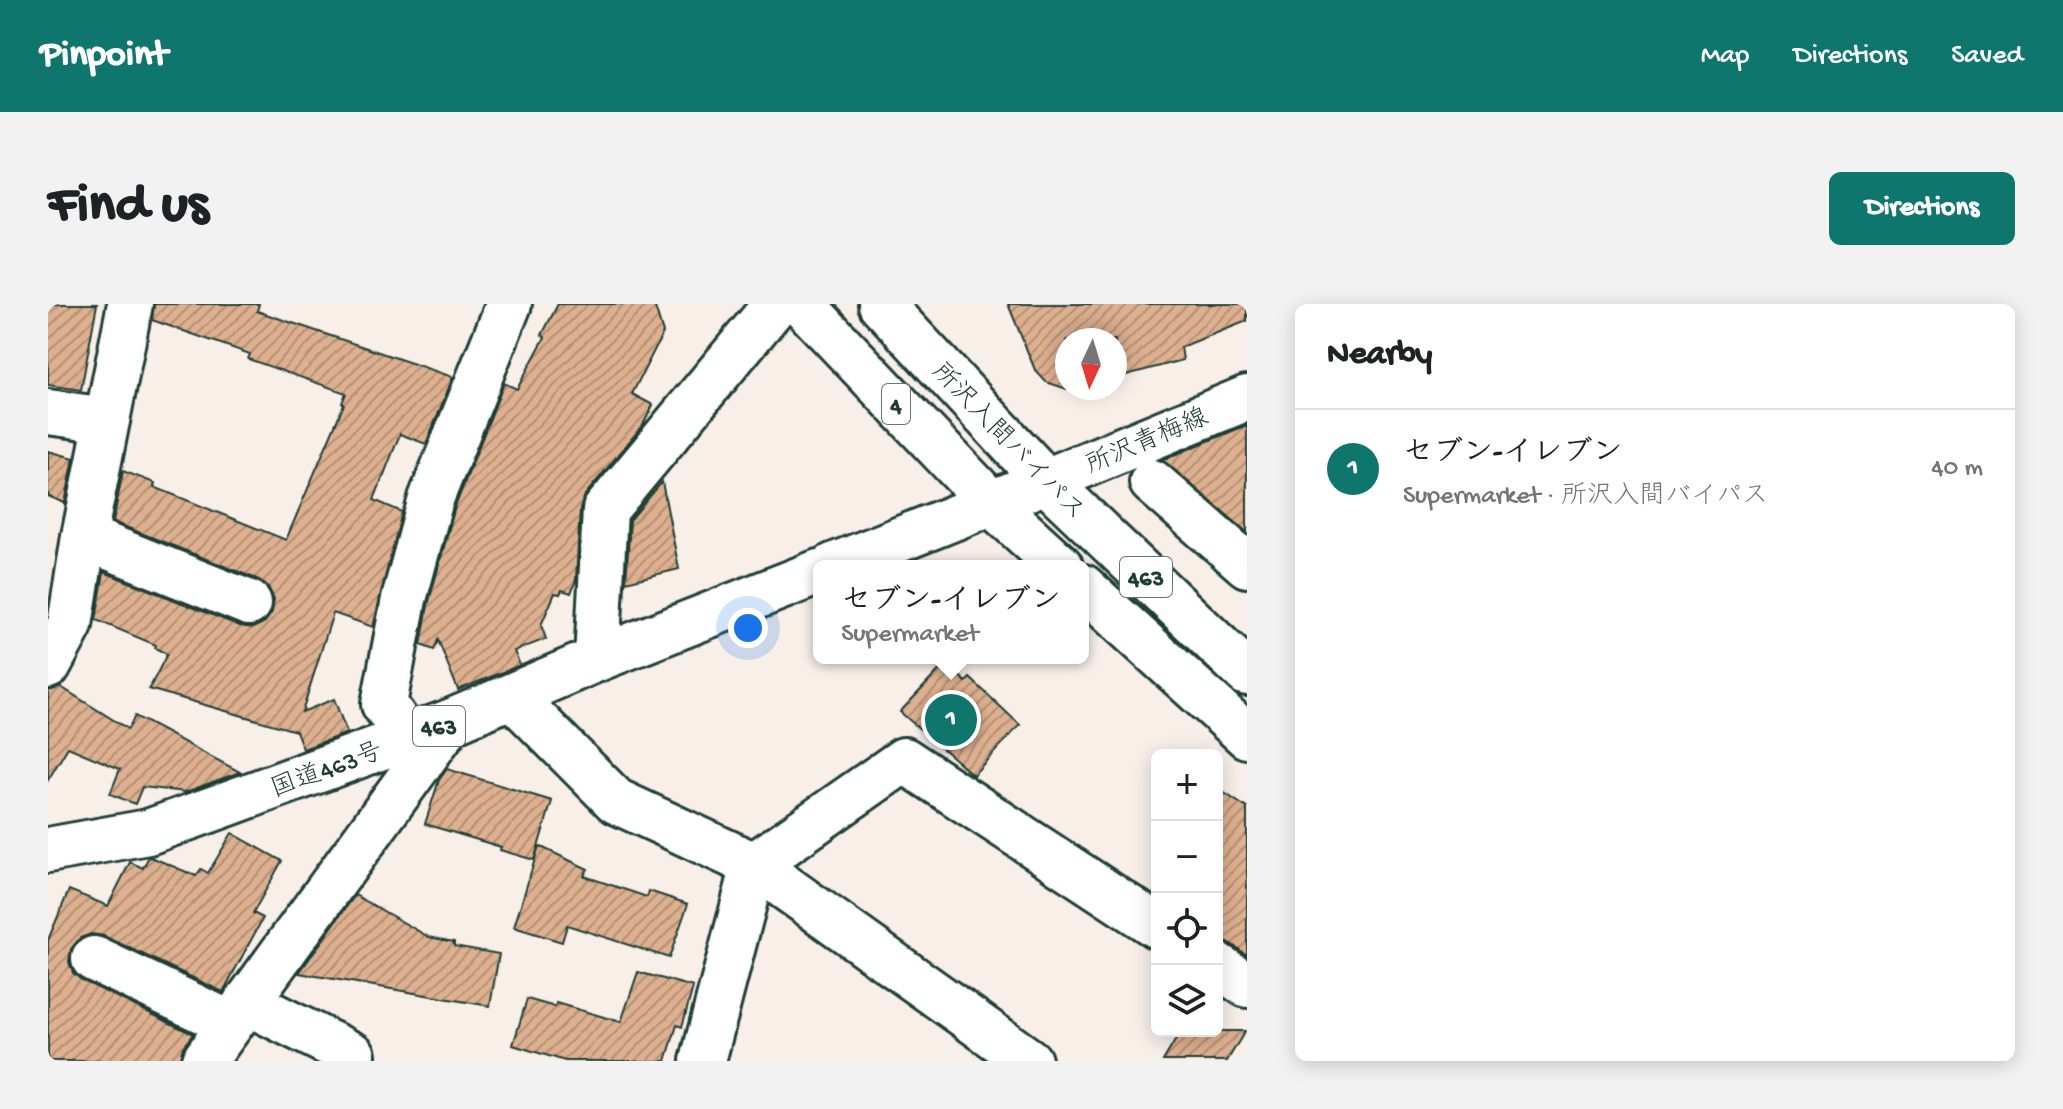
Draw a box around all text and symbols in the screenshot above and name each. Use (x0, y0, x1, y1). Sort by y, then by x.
text: Pinpoint (40, 34, 168, 78)
text: Map (1701, 40, 1749, 73)
text: Directions (1793, 40, 1907, 73)
text: Saved (1951, 40, 2023, 73)
button: Directions (1829, 172, 2015, 245)
text: Find us (48, 175, 208, 241)
north arrow (1055, 328, 1127, 400)
text: Nearby (1327, 336, 1432, 376)
street label: 所沢入間バイパス (924, 357, 1091, 529)
road number: 4 (882, 384, 910, 424)
street label: 所沢青梅線 (1081, 402, 1214, 483)
text: セブン-イレブン (1403, 437, 1622, 472)
text: 1 (1348, 454, 1358, 485)
text: 40 m (1931, 454, 1983, 485)
text: Supermarket · 所沢入間バイパス (1403, 482, 1768, 513)
road number: 463 (1120, 557, 1172, 597)
popup (813, 560, 1089, 664)
text: セブン-イレブン (841, 585, 1061, 620)
your location (728, 608, 768, 648)
text: Supermarket (841, 620, 979, 651)
pin: 1 (925, 690, 977, 750)
road number: 463 (413, 706, 465, 746)
street label: 国道463号 (267, 737, 388, 807)
map controls (1151, 749, 1223, 1037)
button: + (1151, 749, 1223, 821)
button: − (1151, 821, 1223, 893)
button: locate (1151, 893, 1223, 965)
button: layers (1151, 965, 1223, 1037)

